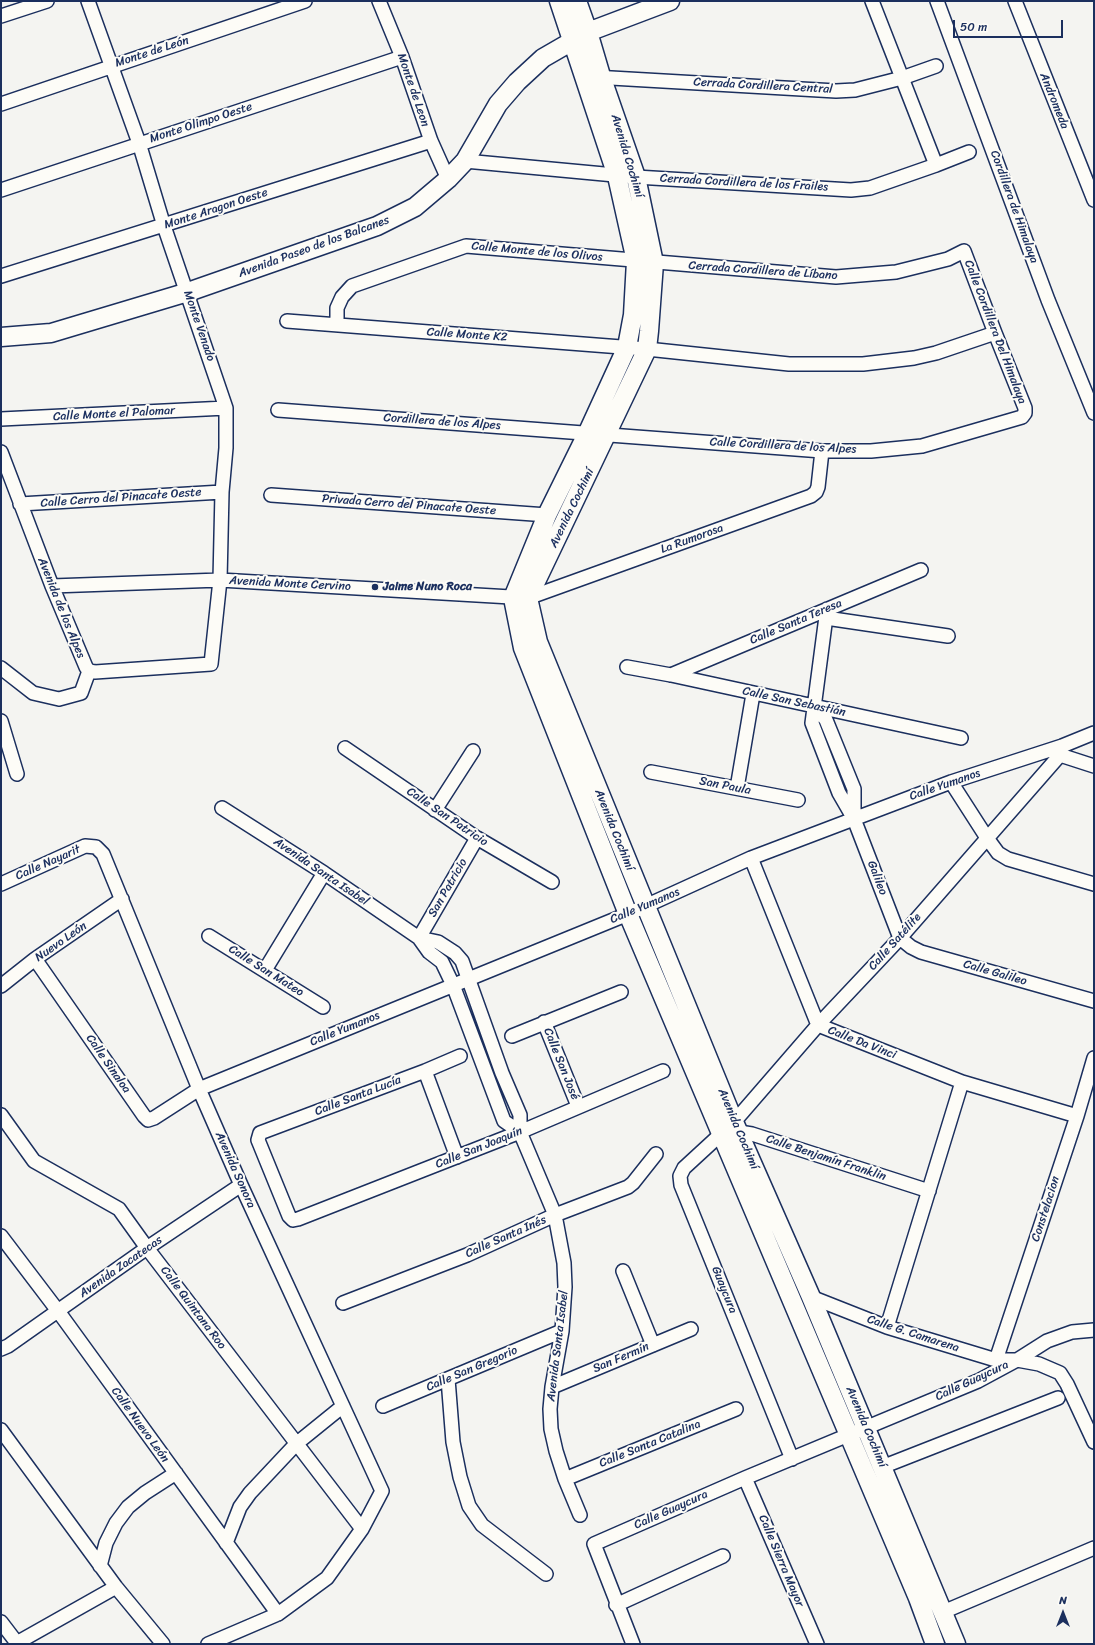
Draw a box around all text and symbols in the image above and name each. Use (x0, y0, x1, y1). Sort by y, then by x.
scale bar (955, 12, 1065, 38)
text: 50 m (960, 16, 987, 38)
street label: Monte de León (113, 33, 191, 71)
street label: Monte de Leon (394, 51, 432, 129)
street label: Andromeda (1036, 71, 1072, 131)
street label: Cerrada Cordillera Central (693, 75, 833, 97)
street label: Monte Olimpo Oeste (148, 100, 254, 146)
street label: Avenida Cochimí (607, 113, 647, 199)
street label: Cordillera de Himalaya (987, 149, 1041, 265)
street label: Cerrada Cordillera de los Frailes (659, 171, 829, 195)
street label: Monte Aragon Oeste (162, 185, 270, 233)
street label: Avenida Paseo de los Balcanes (237, 213, 391, 281)
street label: Calle Monte de los Olivos (471, 239, 603, 265)
street label: Calle Cordillera Del Himalaya (961, 258, 1029, 406)
street label: Cerrada Cordillera de Líbano (688, 259, 838, 283)
street label: Monte Venado (180, 289, 218, 363)
street label: Calle Monte K2 (426, 325, 508, 345)
street label: Calle Monte el Palomar (53, 404, 175, 424)
street label: Cordillera de los Alpes (383, 411, 501, 433)
street label: Calle Cordillera de los Alpes (709, 435, 857, 457)
street label: Avenida Cochimí (547, 466, 597, 550)
street label: Calle Cerro del Pinacate Oeste (40, 485, 202, 511)
street label: Privada Cerro del Pinacate Oeste (321, 492, 497, 518)
street label: La Rumorosa (659, 521, 725, 557)
street label: Avenida de los Alpes (34, 556, 88, 660)
street label: Avenida Monte Cervino (229, 574, 351, 594)
place label: Jaime Nuno Roca (383, 580, 472, 594)
marker: Jaime Nuno Roca (370, 582, 380, 592)
street label: Calle Santa Teresa (748, 596, 844, 648)
street label: Calle San Sebastián (741, 684, 847, 720)
street label: Calle Yumanos (908, 766, 982, 804)
street label: San Paula (698, 774, 752, 798)
street label: Calle San Patricio (404, 784, 490, 850)
street label: Avenida Cochimí (591, 787, 637, 873)
street label: Avenida Santa Isabel (271, 835, 371, 909)
street label: Calle Nayarit (13, 842, 83, 884)
street label: San Patricio (425, 856, 471, 920)
street label: Galileo (864, 859, 890, 897)
street label: Calle Yumanos (608, 885, 682, 927)
street label: Calle Satélite (866, 910, 924, 974)
street label: Nuevo León (32, 919, 90, 965)
street label: Calle San Mateo (226, 942, 306, 1000)
street label: Calle Galileo (962, 957, 1028, 989)
street label: Calle Yumanos (308, 1008, 382, 1050)
street label: Calle Da Vinci (826, 1023, 898, 1063)
street label: Calle San José (540, 1026, 582, 1102)
street label: Calle Sinaloa (82, 1032, 134, 1096)
street label: Calle Santa Lucía (313, 1073, 403, 1119)
street label: Avenida Cochimí (714, 1086, 762, 1172)
street label: Calle San Joaquín (433, 1124, 525, 1172)
street label: Avenida Sonora (212, 1130, 258, 1210)
street label: Calle Benjamín Franklin (764, 1132, 888, 1184)
street label: Constelacion (1029, 1174, 1063, 1244)
street label: Calle Santa Inés (463, 1213, 549, 1261)
street label: Avenida Zacatecas (77, 1233, 165, 1301)
street label: Calle Quintana Roo (157, 1264, 229, 1352)
street label: Guaycura (708, 1264, 740, 1316)
street label: Avenida Santa Isabel (544, 1290, 572, 1402)
street label: Calle G. Camarena (865, 1312, 961, 1356)
street label: San Fermín (591, 1340, 651, 1376)
street label: Calle San Gregorio (424, 1343, 520, 1395)
street label: Calle Guaycura (933, 1358, 1011, 1404)
street label: Avenida Cochimí (842, 1384, 890, 1470)
street label: Calle Nuevo León (108, 1385, 172, 1465)
street label: Calle Santa Catalina (597, 1417, 703, 1471)
street label: Calle Guaycura (632, 1487, 710, 1533)
street label: Calle Sierra Mayor (755, 1513, 807, 1609)
text: N (1059, 1591, 1067, 1610)
north arrow (1043, 1593, 1083, 1633)

